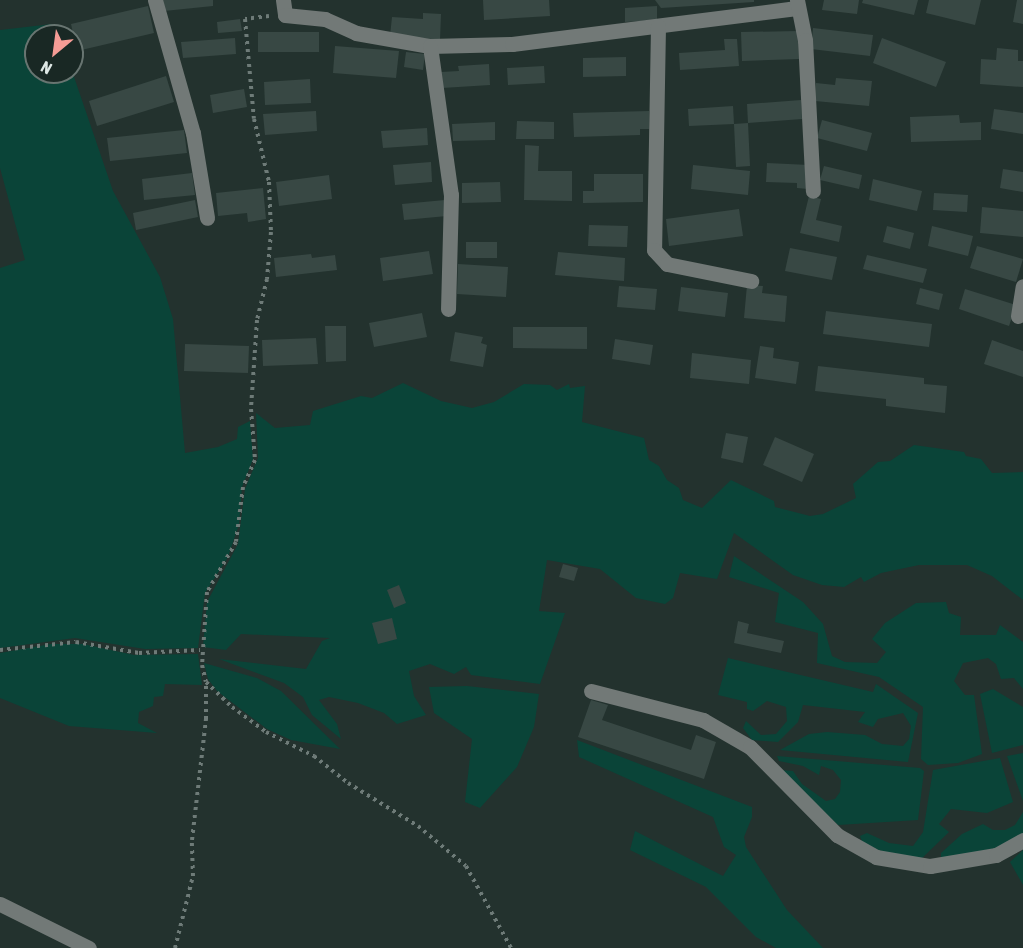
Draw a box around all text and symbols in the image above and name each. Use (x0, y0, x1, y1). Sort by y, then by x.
north arrow (24, 24, 84, 84)
text: N (38, 58, 55, 78)

